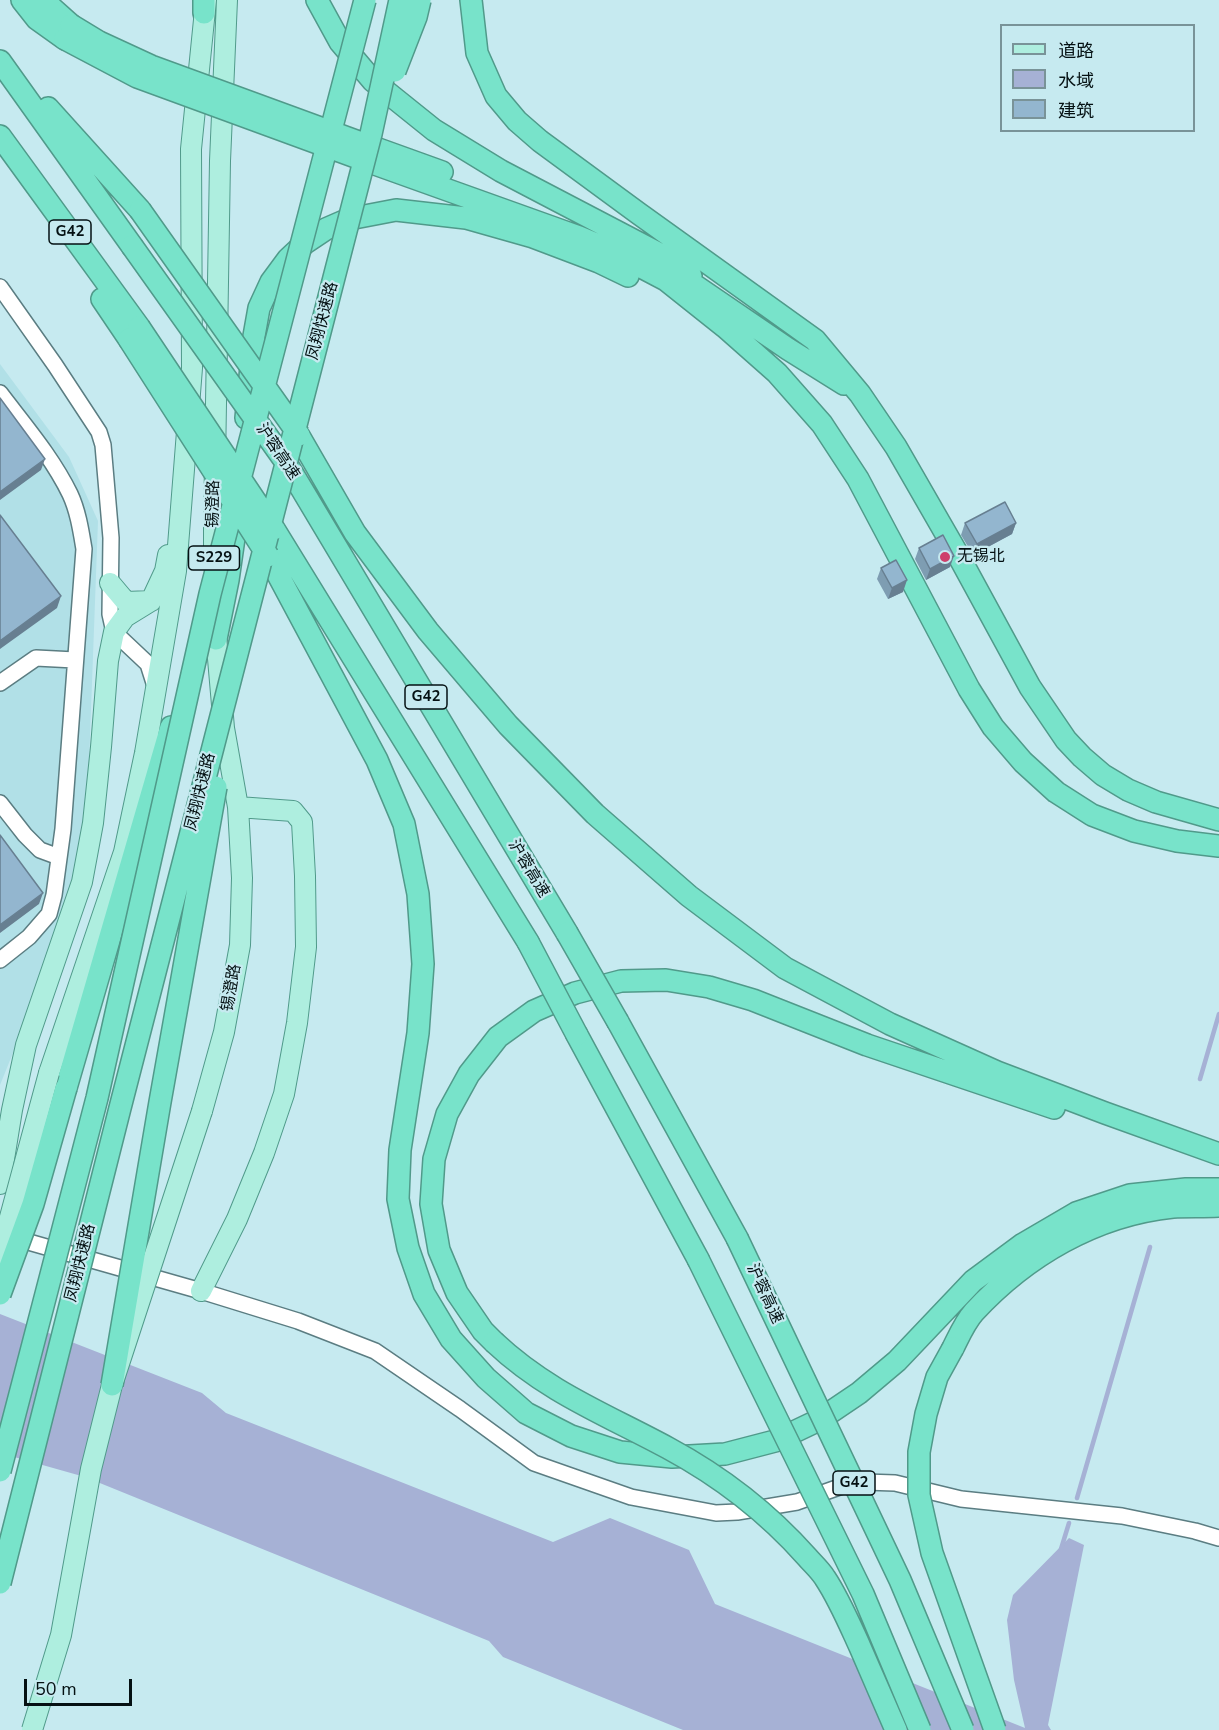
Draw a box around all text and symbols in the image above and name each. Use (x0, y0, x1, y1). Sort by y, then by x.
legend (1000, 24, 1195, 132)
text: 道路 (1058, 39, 1094, 63)
text: 水域 (1058, 69, 1094, 93)
text: 建筑 (1058, 99, 1094, 123)
road number: G42 (49, 220, 91, 244)
street label: 凤翔快速路 (303, 280, 343, 362)
street label: 沪蓉高速 (251, 420, 303, 484)
street label: 锡澄路 (204, 480, 224, 528)
road number: S229 (188, 546, 240, 570)
place label: 无锡北 (957, 547, 1005, 567)
marker: 无锡北 (938, 550, 952, 564)
road number: G42 (405, 685, 447, 709)
street label: 凤翔快速路 (182, 751, 220, 833)
street label: 沪蓉高速 (503, 837, 553, 901)
street label: 锡澄路 (218, 963, 246, 1013)
street label: 凤翔快速路 (62, 1222, 100, 1304)
street label: 沪蓉高速 (742, 1261, 786, 1327)
road number: G42 (833, 1471, 875, 1495)
scale bar (27, 1667, 135, 1705)
text: 50 m (35, 1677, 77, 1701)

